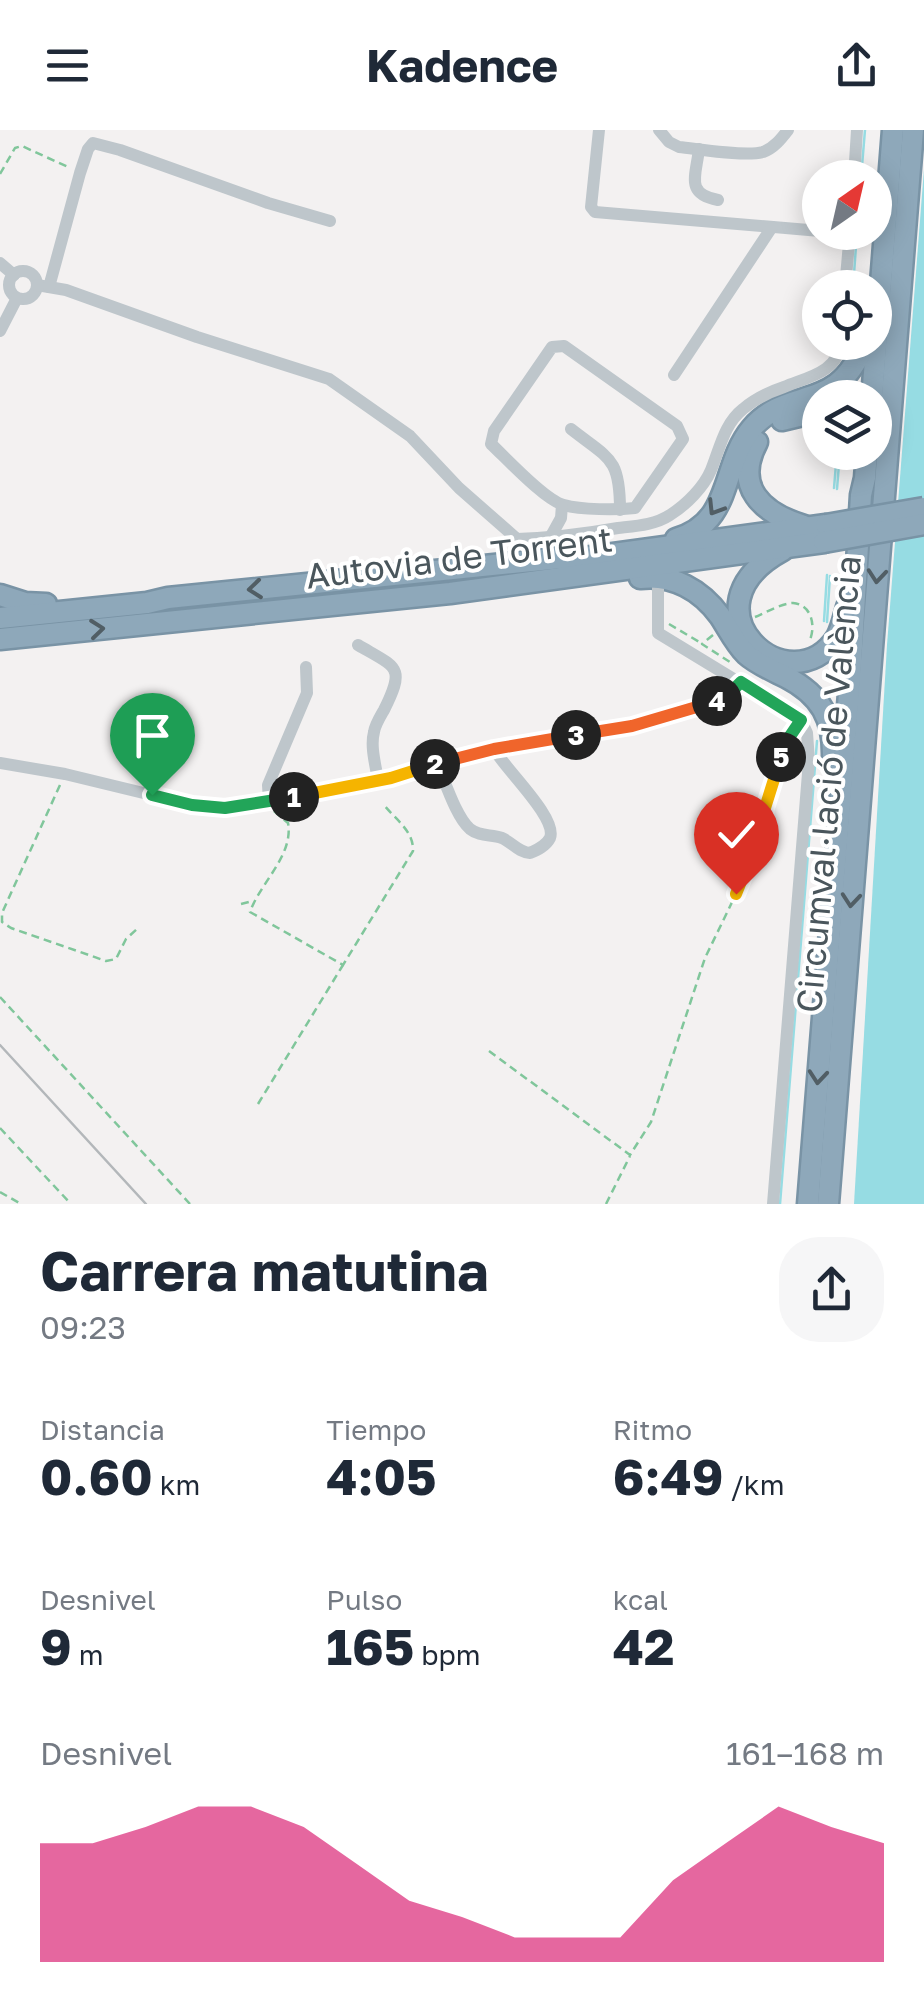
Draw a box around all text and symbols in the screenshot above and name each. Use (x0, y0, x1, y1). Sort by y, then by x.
icon: menu (40, 38, 95, 93)
text: Kadence (366, 38, 558, 92)
icon: share (829, 38, 884, 93)
north arrow (802, 160, 892, 250)
map controls (802, 160, 892, 470)
button: locate (802, 270, 892, 360)
button: layers (802, 380, 892, 470)
one-way arrow (708, 498, 727, 516)
street label: Autovia de Torrent (303, 517, 615, 597)
street label: Circumval·lació de València (787, 554, 869, 1014)
one-way arrow (867, 568, 889, 584)
one-way arrow (247, 578, 263, 599)
one-way arrow (89, 619, 105, 640)
pin: 4 (692, 676, 742, 726)
text: 4 (708, 684, 726, 717)
pin (110, 693, 195, 796)
icon: arrive (125, 708, 180, 763)
pin: 3 (551, 710, 601, 760)
text: 3 (567, 718, 585, 751)
pin: 5 (756, 732, 806, 782)
pin: 2 (410, 739, 460, 789)
text: 5 (772, 740, 790, 773)
text: 2 (426, 747, 444, 780)
pin: 1 (269, 772, 319, 822)
text: 1 (287, 780, 301, 813)
pin (694, 792, 779, 895)
icon: check (709, 807, 764, 862)
one-way arrow (841, 892, 863, 908)
one-way arrow (808, 1070, 830, 1086)
text: Carrera matutina (40, 1237, 489, 1303)
button: share (779, 1237, 884, 1342)
text: 09:23 (40, 1308, 126, 1346)
text: Distancia (40, 1413, 165, 1446)
text: Tiempo (326, 1413, 426, 1446)
text: Ritmo (613, 1413, 692, 1446)
text: 0.60 (40, 1446, 153, 1506)
text: 4:05 (326, 1446, 437, 1506)
text: 6:49 (613, 1446, 723, 1506)
text: km (153, 1468, 200, 1501)
text: /km (723, 1468, 784, 1501)
text: Desnivel (40, 1583, 156, 1616)
text: Pulso (326, 1583, 402, 1616)
text: kcal (613, 1583, 668, 1616)
text: 9 (40, 1616, 72, 1676)
text: 165 (326, 1616, 414, 1676)
text: 42 (613, 1616, 674, 1676)
text: m (72, 1638, 104, 1671)
text: bpm (414, 1638, 481, 1671)
text: Desnivel (40, 1734, 172, 1772)
text: 161–168 m (726, 1734, 884, 1772)

